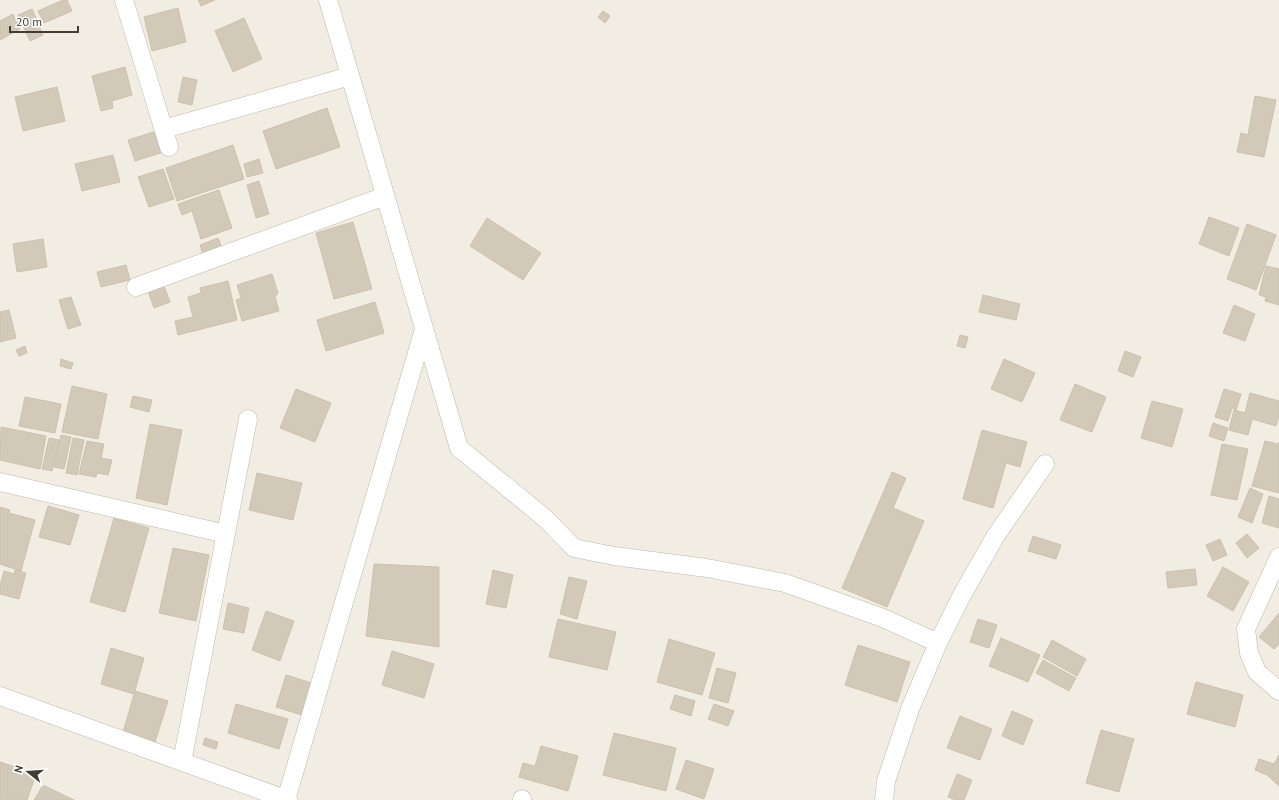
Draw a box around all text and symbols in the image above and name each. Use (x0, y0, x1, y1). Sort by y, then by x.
scale bar (10, 8, 78, 34)
text: 20 m (16, 14, 42, 29)
north arrow (8, 752, 48, 792)
text: N (11, 764, 26, 775)

